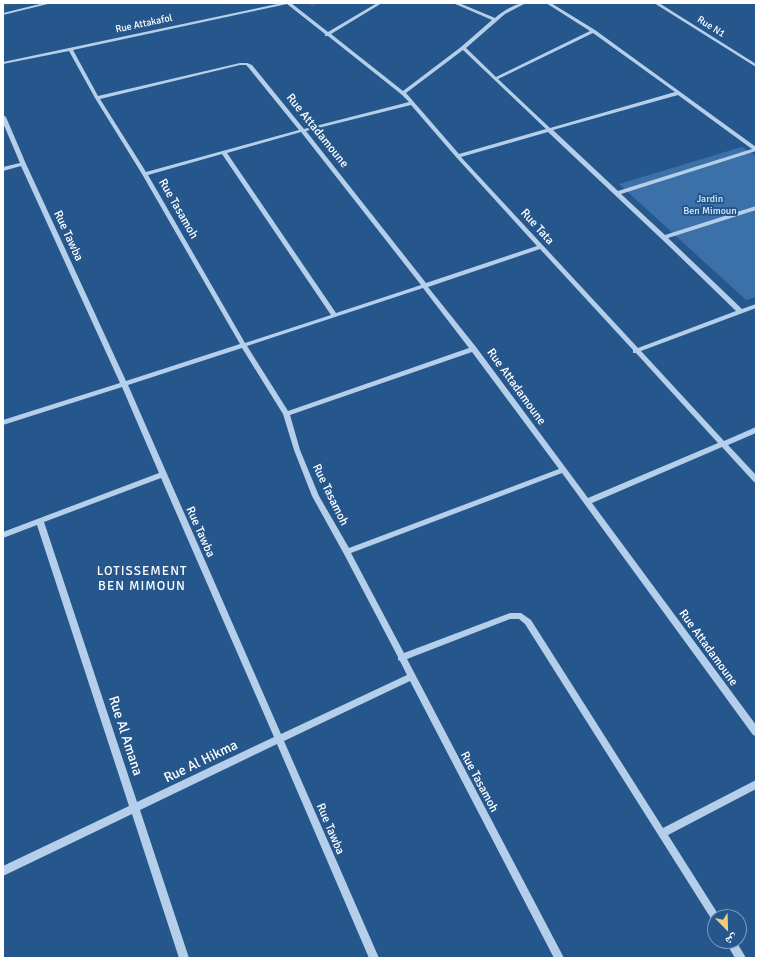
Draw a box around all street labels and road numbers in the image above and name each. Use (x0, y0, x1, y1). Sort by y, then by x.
street label: Rue Attakafol (114, 12, 174, 36)
street label: Rue N1 (695, 14, 727, 40)
street label: Rue Attadamoune (283, 91, 351, 171)
street label: Rue Tasamoh (155, 176, 201, 242)
street label: Rue Tata (517, 206, 557, 248)
street label: Rue Tawba (50, 208, 86, 264)
street label: Rue Attadamoune (483, 346, 549, 428)
street label: Rue Tasamoh (309, 462, 351, 528)
street label: Rue Tawba (182, 504, 218, 560)
street label: Rue Attadamoune (675, 607, 741, 689)
street label: Rue Al Amana (104, 694, 146, 778)
street label: Rue Al Hikma (161, 737, 241, 787)
street label: Rue Tasamoh (457, 749, 501, 815)
street label: Rue Tawba (313, 801, 347, 857)

